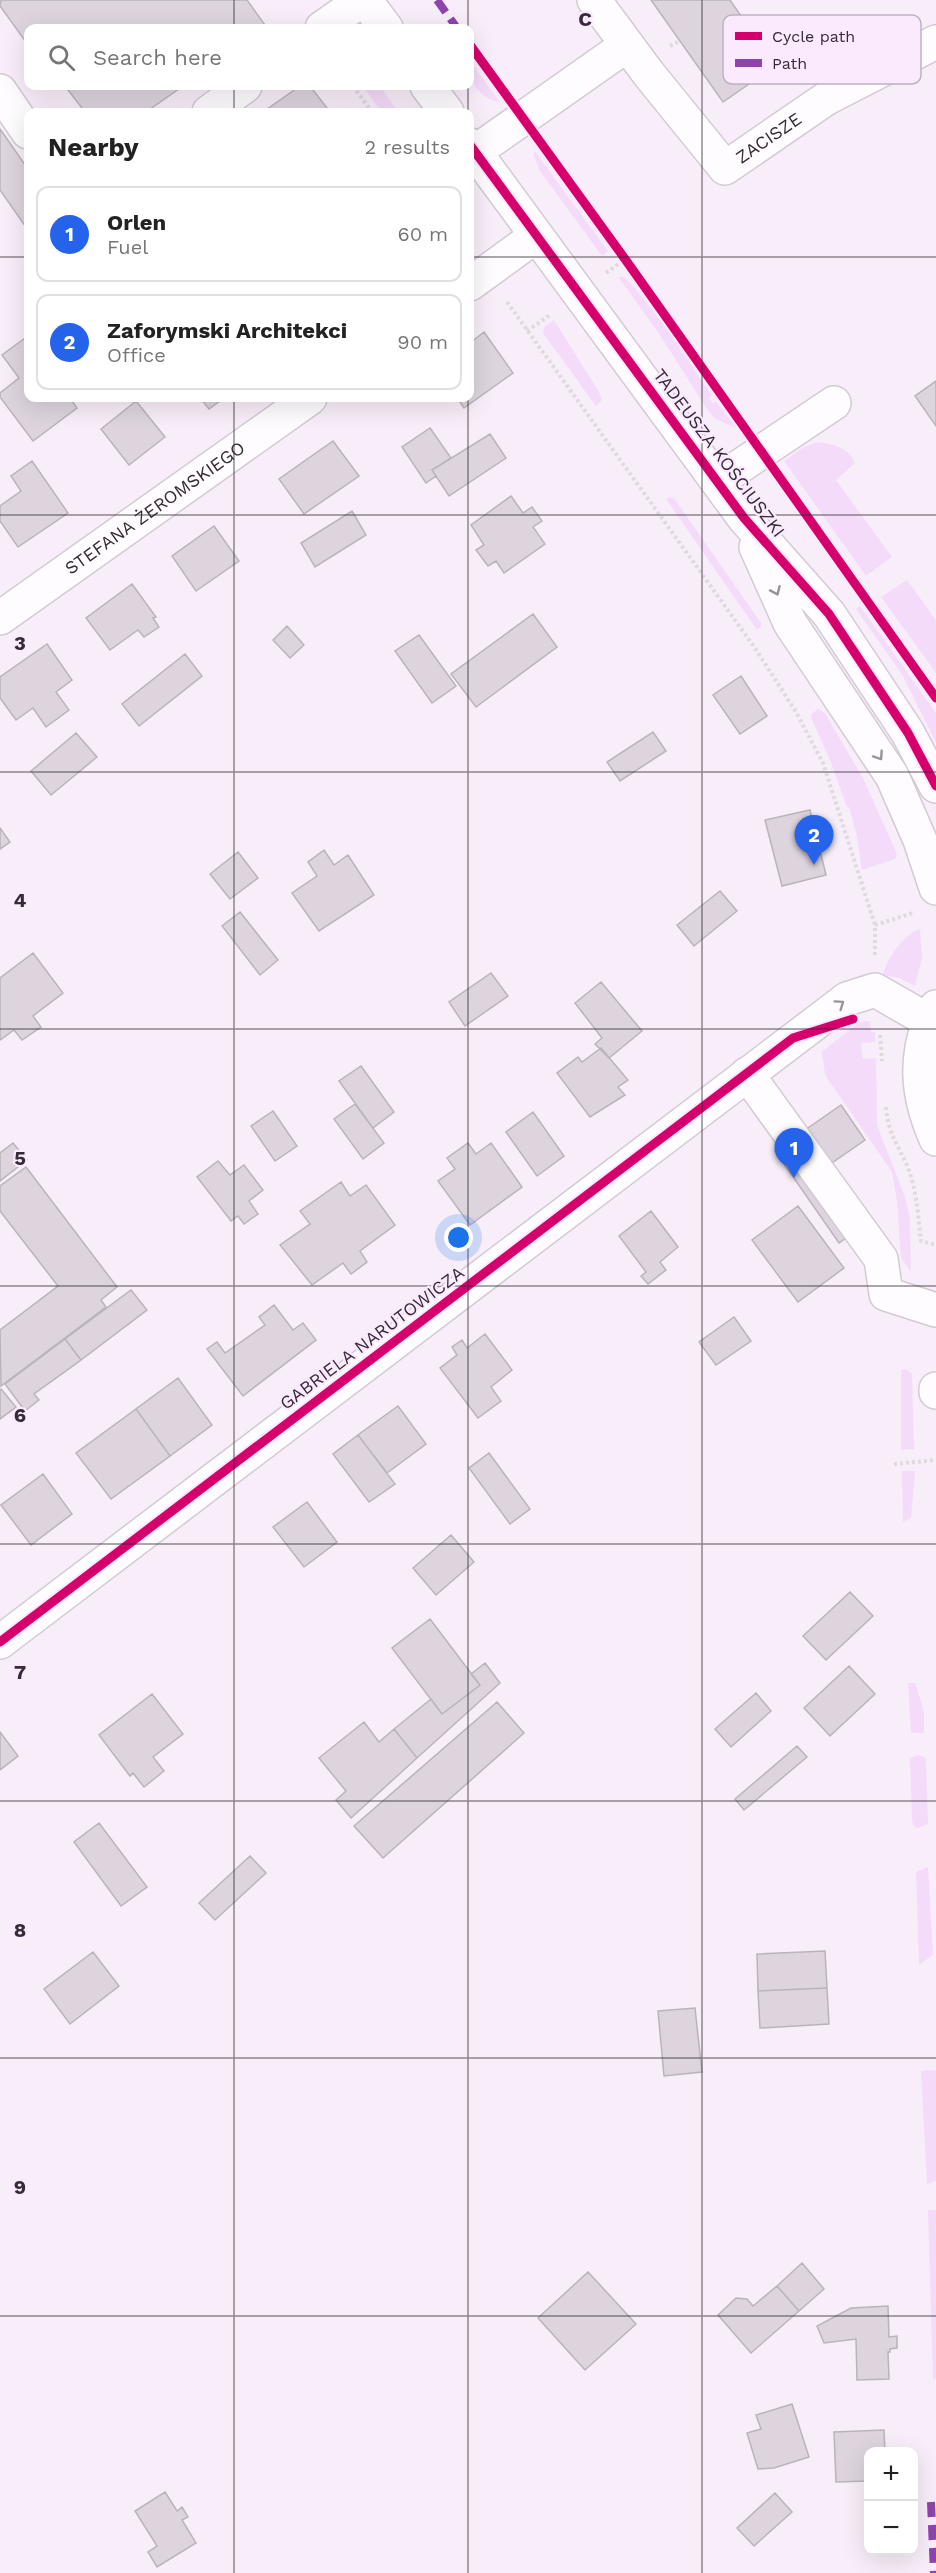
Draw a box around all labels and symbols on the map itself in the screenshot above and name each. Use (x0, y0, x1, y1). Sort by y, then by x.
text: C (578, 7, 592, 31)
legend (723, 15, 921, 84)
text: Cycle path (772, 27, 855, 46)
text: Path (772, 54, 807, 73)
street label: ZACISZE (732, 108, 805, 167)
street label: TADEUSZA KOŚCIUSZKI (649, 364, 790, 541)
street label: STEFANA ŻEROMSKIEGO (61, 437, 249, 579)
one-way arrow (768, 585, 780, 596)
text: 3 (14, 631, 26, 655)
one-way arrow (872, 749, 883, 760)
pin: 2 (794, 816, 834, 865)
text: 4 (14, 888, 27, 912)
one-way arrow (834, 1000, 845, 1011)
pin: 1 (774, 1128, 814, 1178)
text: 5 (14, 1146, 26, 1170)
your location (444, 1223, 473, 1252)
street label: GABRIELA NARUTOWICZA (275, 1261, 468, 1414)
text: 6 (14, 1403, 26, 1427)
text: 7 (14, 1660, 26, 1684)
text: 8 (14, 1918, 26, 1942)
text: 9 (14, 2175, 26, 2199)

